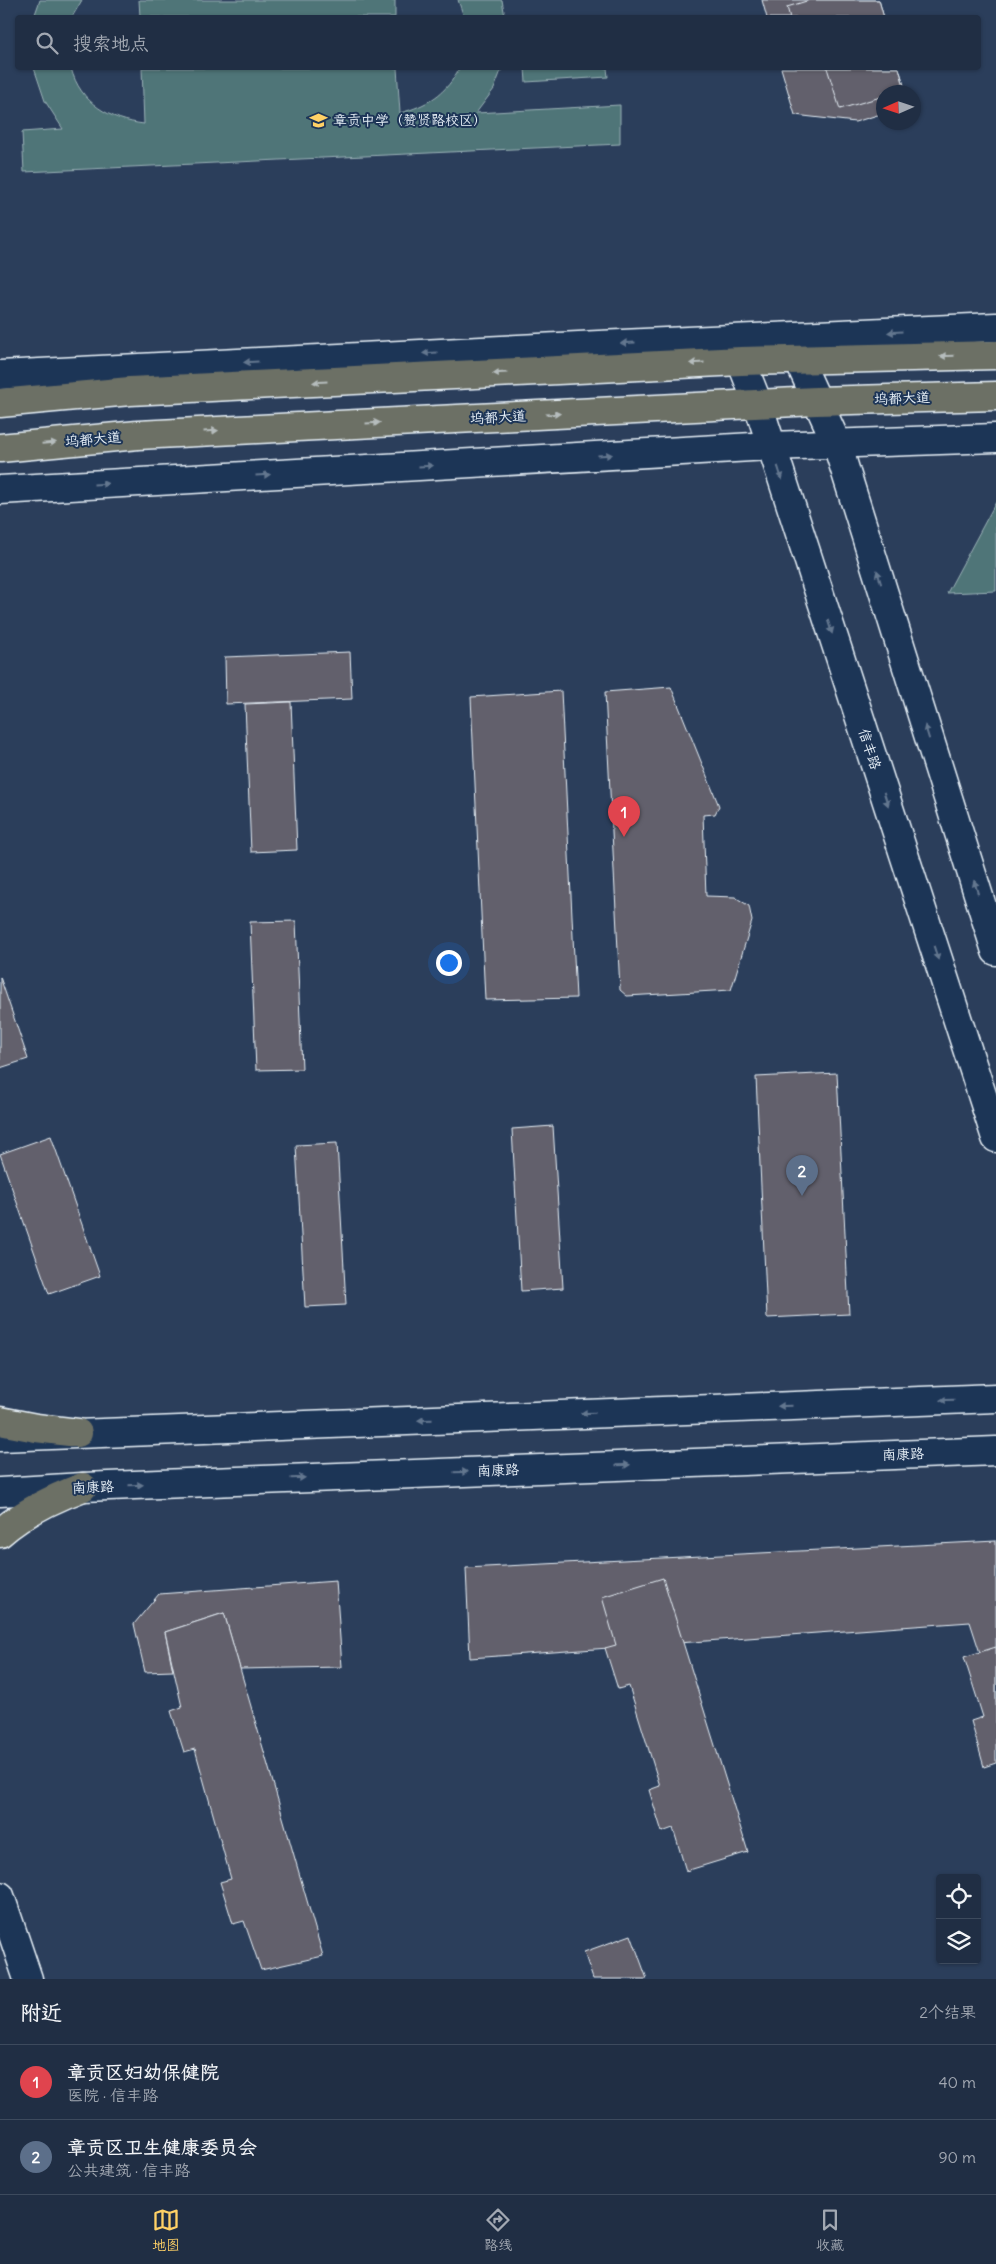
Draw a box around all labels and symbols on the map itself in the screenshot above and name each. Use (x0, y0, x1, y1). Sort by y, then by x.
north arrow (876, 85, 921, 130)
school or university icon: 章贡中学（赞贤路校区） (309, 110, 329, 130)
place label: 章贡中学（赞贤路校区） (333, 111, 487, 129)
one-way arrow (887, 328, 903, 336)
one-way arrow (619, 340, 635, 348)
one-way arrow (422, 350, 438, 358)
one-way arrow (939, 352, 955, 360)
one-way arrow (242, 359, 258, 367)
one-way arrow (689, 360, 705, 368)
one-way arrow (492, 369, 508, 377)
one-way arrow (312, 378, 328, 386)
street label: 坞都大道 (874, 388, 930, 408)
street label: 坞都大道 (470, 407, 526, 427)
one-way arrow (545, 410, 561, 418)
one-way arrow (365, 419, 381, 427)
one-way arrow (203, 427, 219, 435)
street label: 坞都大道 (64, 428, 122, 450)
one-way arrow (41, 439, 57, 447)
one-way arrow (598, 451, 614, 459)
one-way arrow (418, 461, 434, 469)
one-way arrow (776, 466, 784, 481)
one-way arrow (256, 470, 272, 478)
one-way arrow (93, 480, 109, 488)
one-way arrow (874, 570, 882, 585)
one-way arrow (827, 620, 835, 635)
one-way arrow (923, 725, 931, 740)
street label: 信丰路 (855, 726, 885, 772)
one-way arrow (883, 791, 890, 806)
pin: 1 (608, 796, 640, 837)
one-way arrow (972, 880, 979, 895)
one-way arrow (933, 946, 940, 961)
your location (436, 950, 462, 976)
pin: 2 (786, 1155, 818, 1196)
one-way arrow (939, 1396, 955, 1404)
one-way arrow (777, 1402, 793, 1410)
one-way arrow (579, 1410, 595, 1418)
one-way arrow (417, 1416, 433, 1424)
street label: 南康路 (882, 1444, 924, 1464)
street label: 南康路 (477, 1460, 519, 1480)
one-way arrow (615, 1461, 631, 1469)
one-way arrow (453, 1468, 469, 1476)
one-way arrow (291, 1474, 307, 1482)
street label: 南康路 (72, 1477, 114, 1497)
one-way arrow (128, 1480, 144, 1488)

